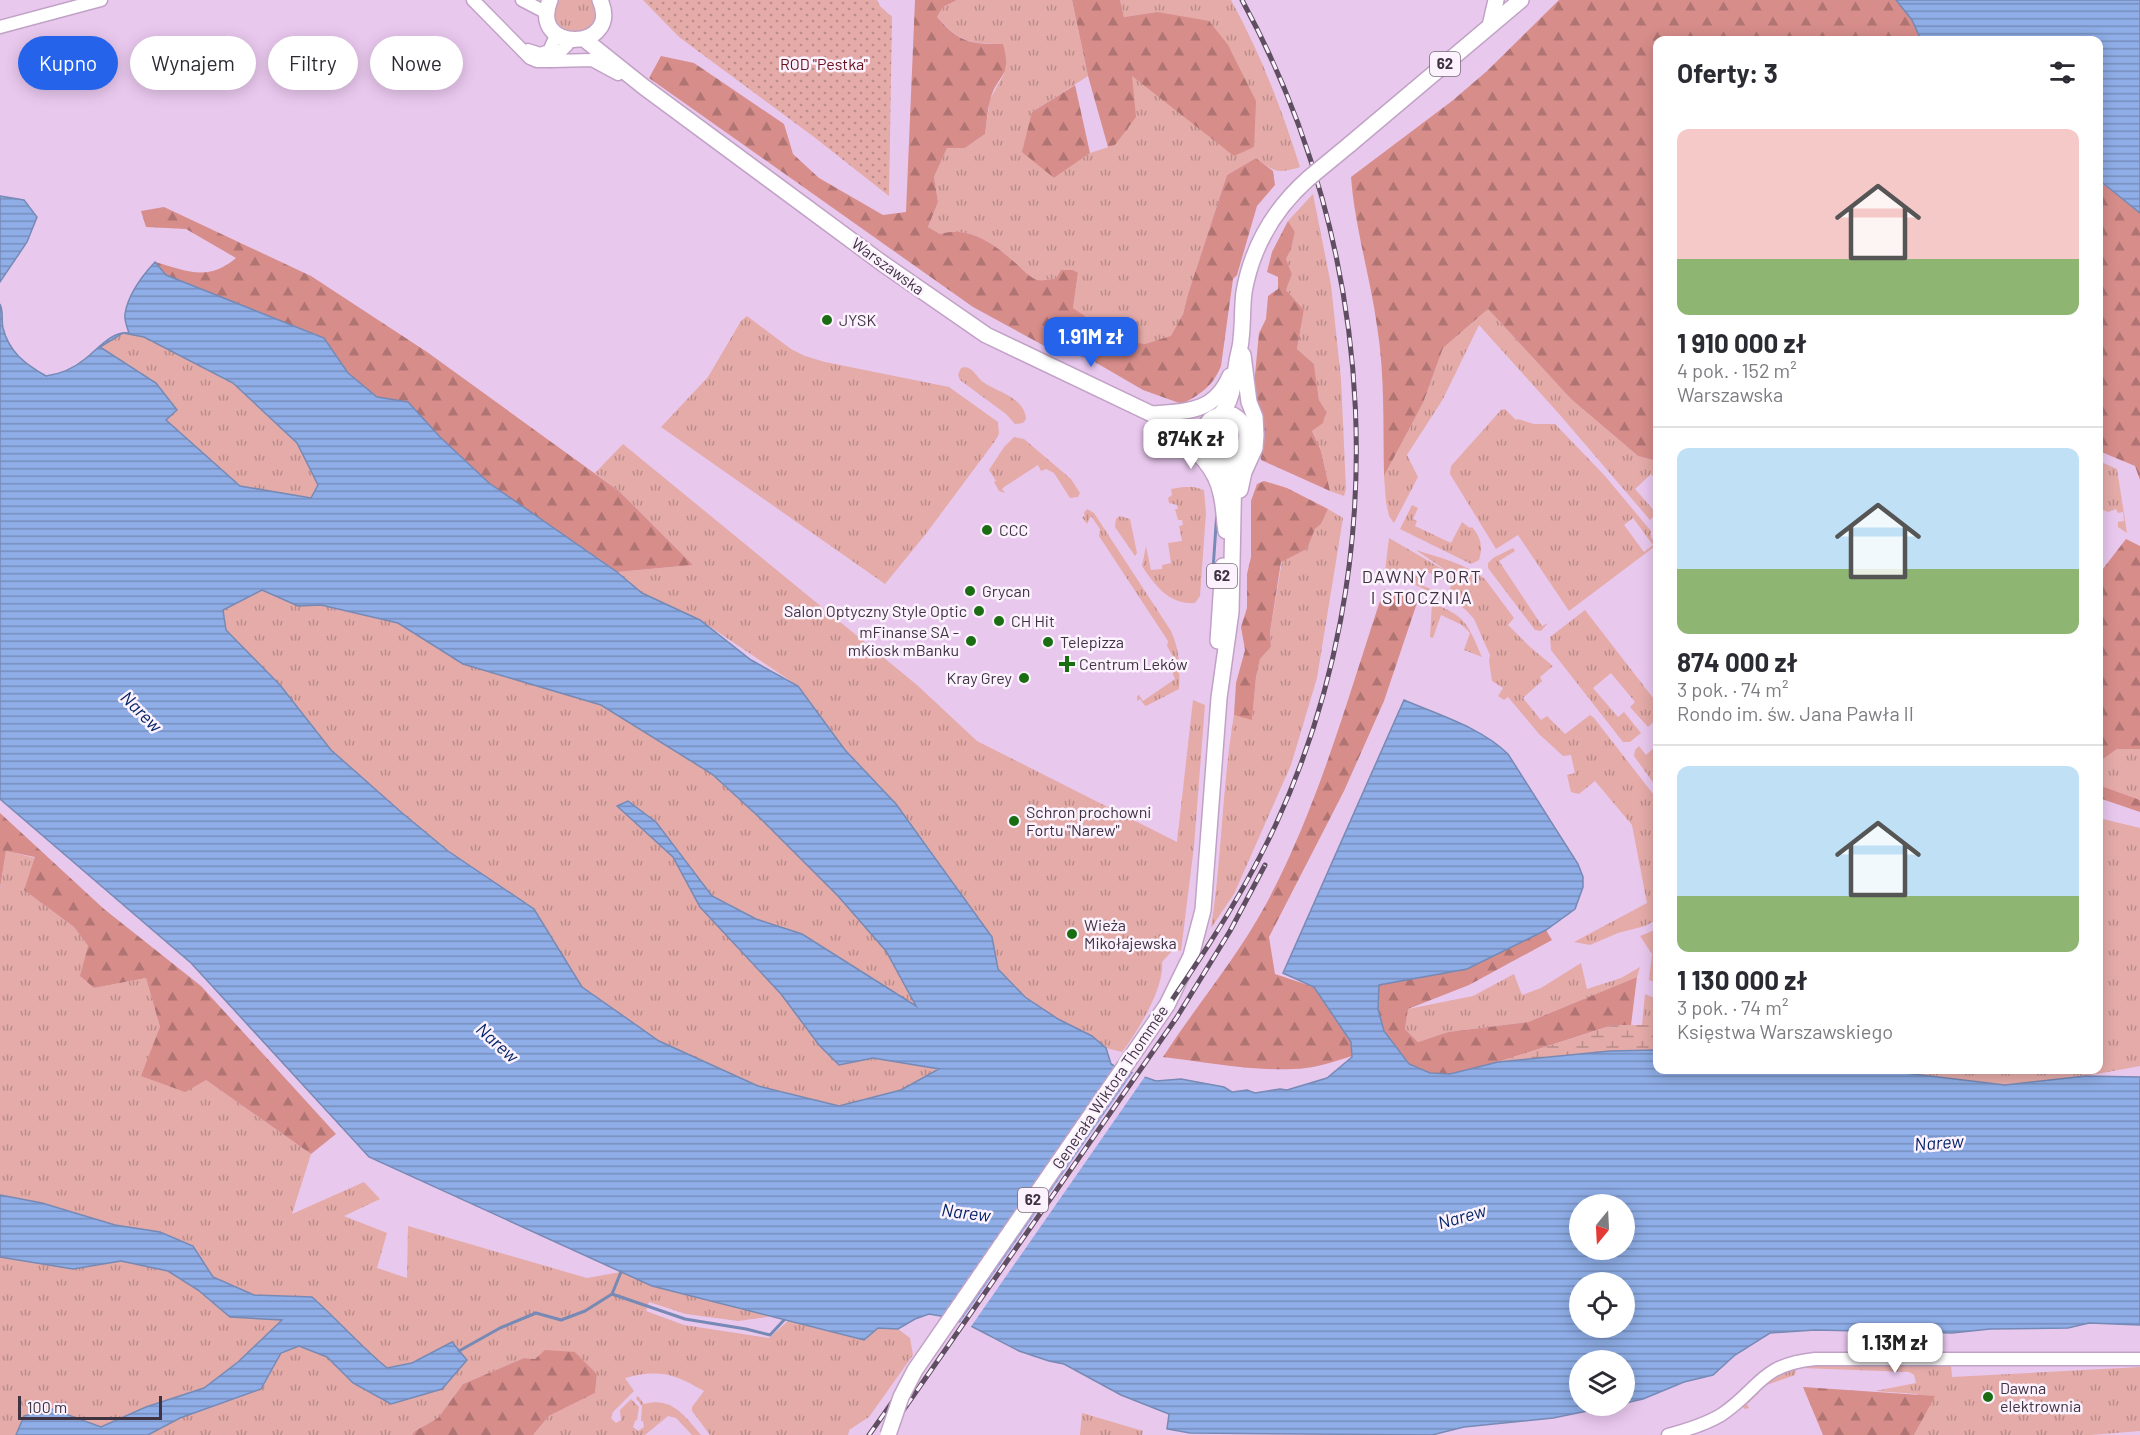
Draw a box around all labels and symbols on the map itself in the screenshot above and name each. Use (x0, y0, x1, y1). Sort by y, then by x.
road number: 62 (1430, 52, 1460, 76)
park label: ROD "Pestka" (780, 54, 868, 73)
street label: Warszawska (848, 233, 928, 298)
place label: JYSK (839, 310, 876, 329)
marker: JYSK (820, 313, 834, 327)
pin: 1.91M zł (1029, 317, 1153, 368)
pin: 874K zł (1136, 419, 1246, 470)
place label: CCC (999, 520, 1028, 539)
marker: CCC (980, 523, 994, 537)
road number: 62 (1207, 564, 1237, 588)
district label: DAWNY PORT I STOCZNIA (1362, 565, 1482, 608)
place label: Grycan (982, 581, 1030, 600)
marker: Grycan (963, 584, 977, 598)
place label: Salon Optyczny Style Optic (784, 601, 967, 620)
marker: Salon Optyczny Style Optic (972, 604, 986, 618)
place label: CH Hit (1011, 611, 1055, 630)
marker: CH Hit (992, 614, 1006, 628)
place label: mFinanse SA - mKiosk mBanku (848, 622, 959, 659)
place label: Telepizza (1060, 632, 1124, 651)
marker: mFinanse SA - mKiosk mBanku (964, 634, 978, 648)
marker: Telepizza (1041, 635, 1055, 649)
place label: Centrum Leków (1079, 654, 1188, 673)
marker: Centrum Leków (1060, 657, 1074, 671)
place label: Kray Grey (947, 668, 1013, 687)
marker: Kray Grey (1017, 671, 1031, 685)
water label: Narew (117, 686, 167, 737)
place label: Schron prochowni Fortu "Narew" (1026, 802, 1151, 839)
marker: Schron prochowni Fortu "Narew" (1007, 814, 1021, 828)
place label: Wieża Mikołajewska (1084, 915, 1177, 952)
marker: Wieża Mikołajewska (1065, 927, 1079, 941)
street label: Generała Wiktora Thommée (1048, 1001, 1172, 1172)
water label: Narew (472, 1018, 524, 1067)
water label: Narew (1914, 1129, 1965, 1155)
road number: 62 (1018, 1188, 1048, 1212)
north arrow (1569, 1194, 1635, 1260)
water label: Narew (940, 1198, 992, 1226)
water label: Narew (1435, 1199, 1489, 1233)
pin: 1.13M zł (1833, 1323, 1957, 1374)
place label: Dawna elektrownia (2000, 1378, 2081, 1415)
marker: Dawna elektrownia (1981, 1390, 1995, 1404)
scale bar (18, 1393, 162, 1420)

